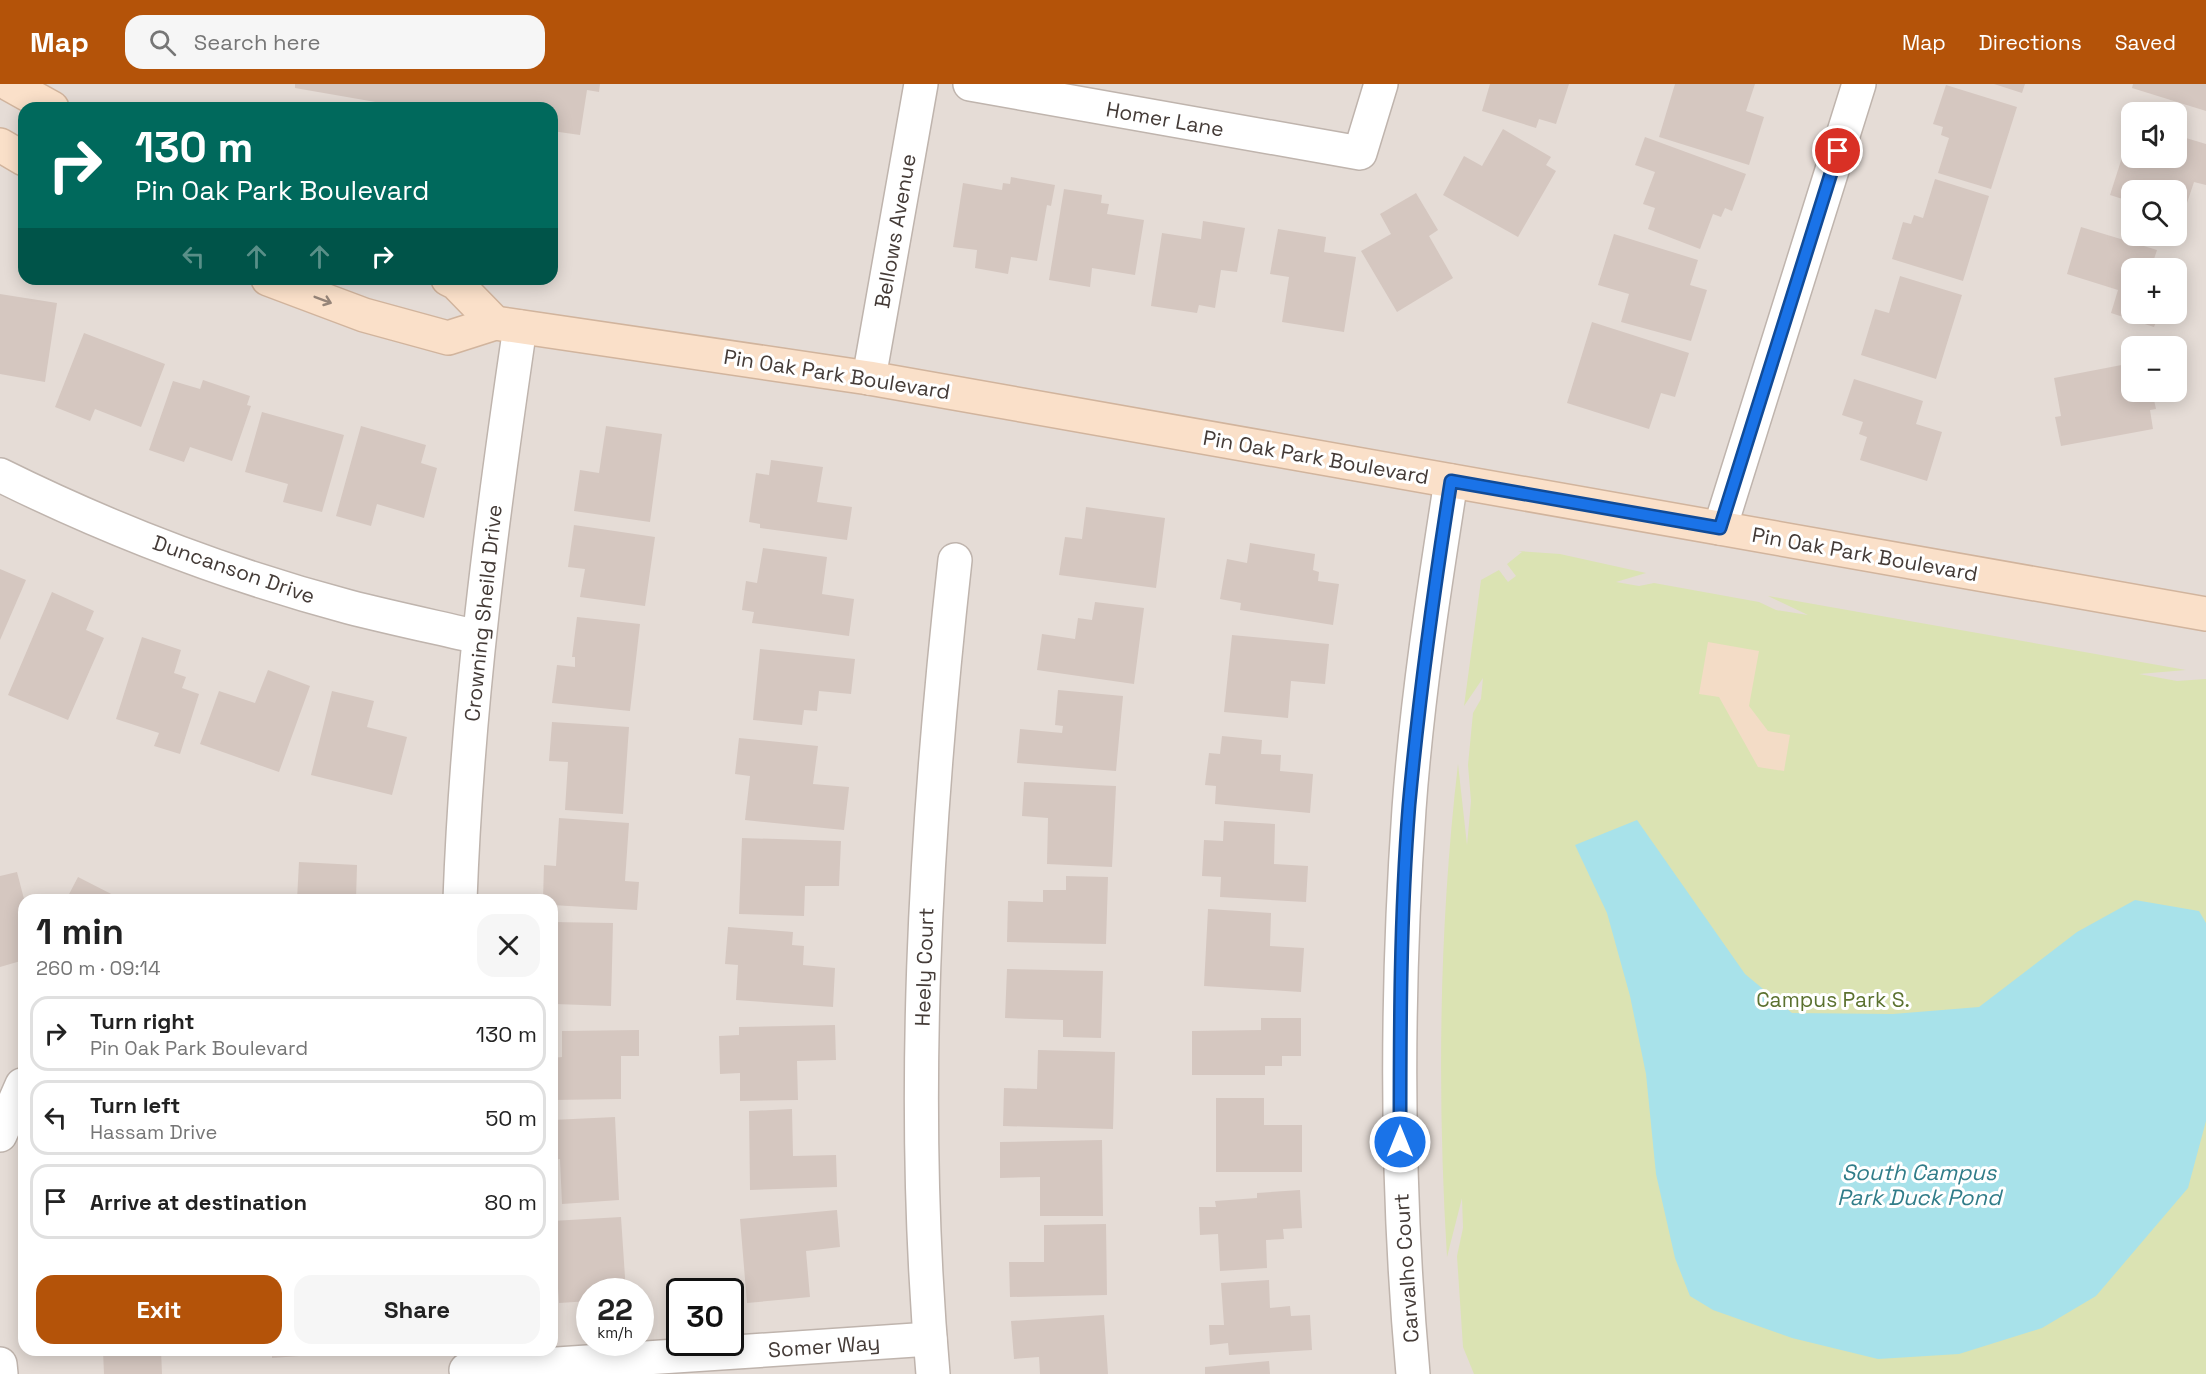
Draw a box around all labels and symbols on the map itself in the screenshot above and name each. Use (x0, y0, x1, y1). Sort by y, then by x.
street label: Homer Lane (1104, 95, 1226, 143)
pin (1812, 125, 1863, 176)
street label: Bellows Avenue (868, 152, 922, 310)
one-way arrow (313, 295, 332, 306)
street label: Pin Oak Park Boulevard (722, 343, 952, 405)
street label: Pin Oak Park Boulevard (1201, 424, 1431, 490)
street label: Crowning Sheild Drive (458, 503, 508, 723)
street label: Pin Oak Park Boulevard (1750, 521, 1980, 587)
street label: Duncanson Drive (149, 529, 319, 609)
street label: Heely Court (908, 907, 940, 1027)
park label: Campus Park S. (1756, 986, 1910, 1013)
position arrow (1368, 1110, 1432, 1174)
water label: South Campus Park Duck Pond (1837, 1158, 2004, 1211)
street label: Carvalho Court (1387, 1192, 1425, 1344)
speed limit sign: 30 (666, 1278, 744, 1356)
street label: Somer Way (767, 1329, 881, 1363)

